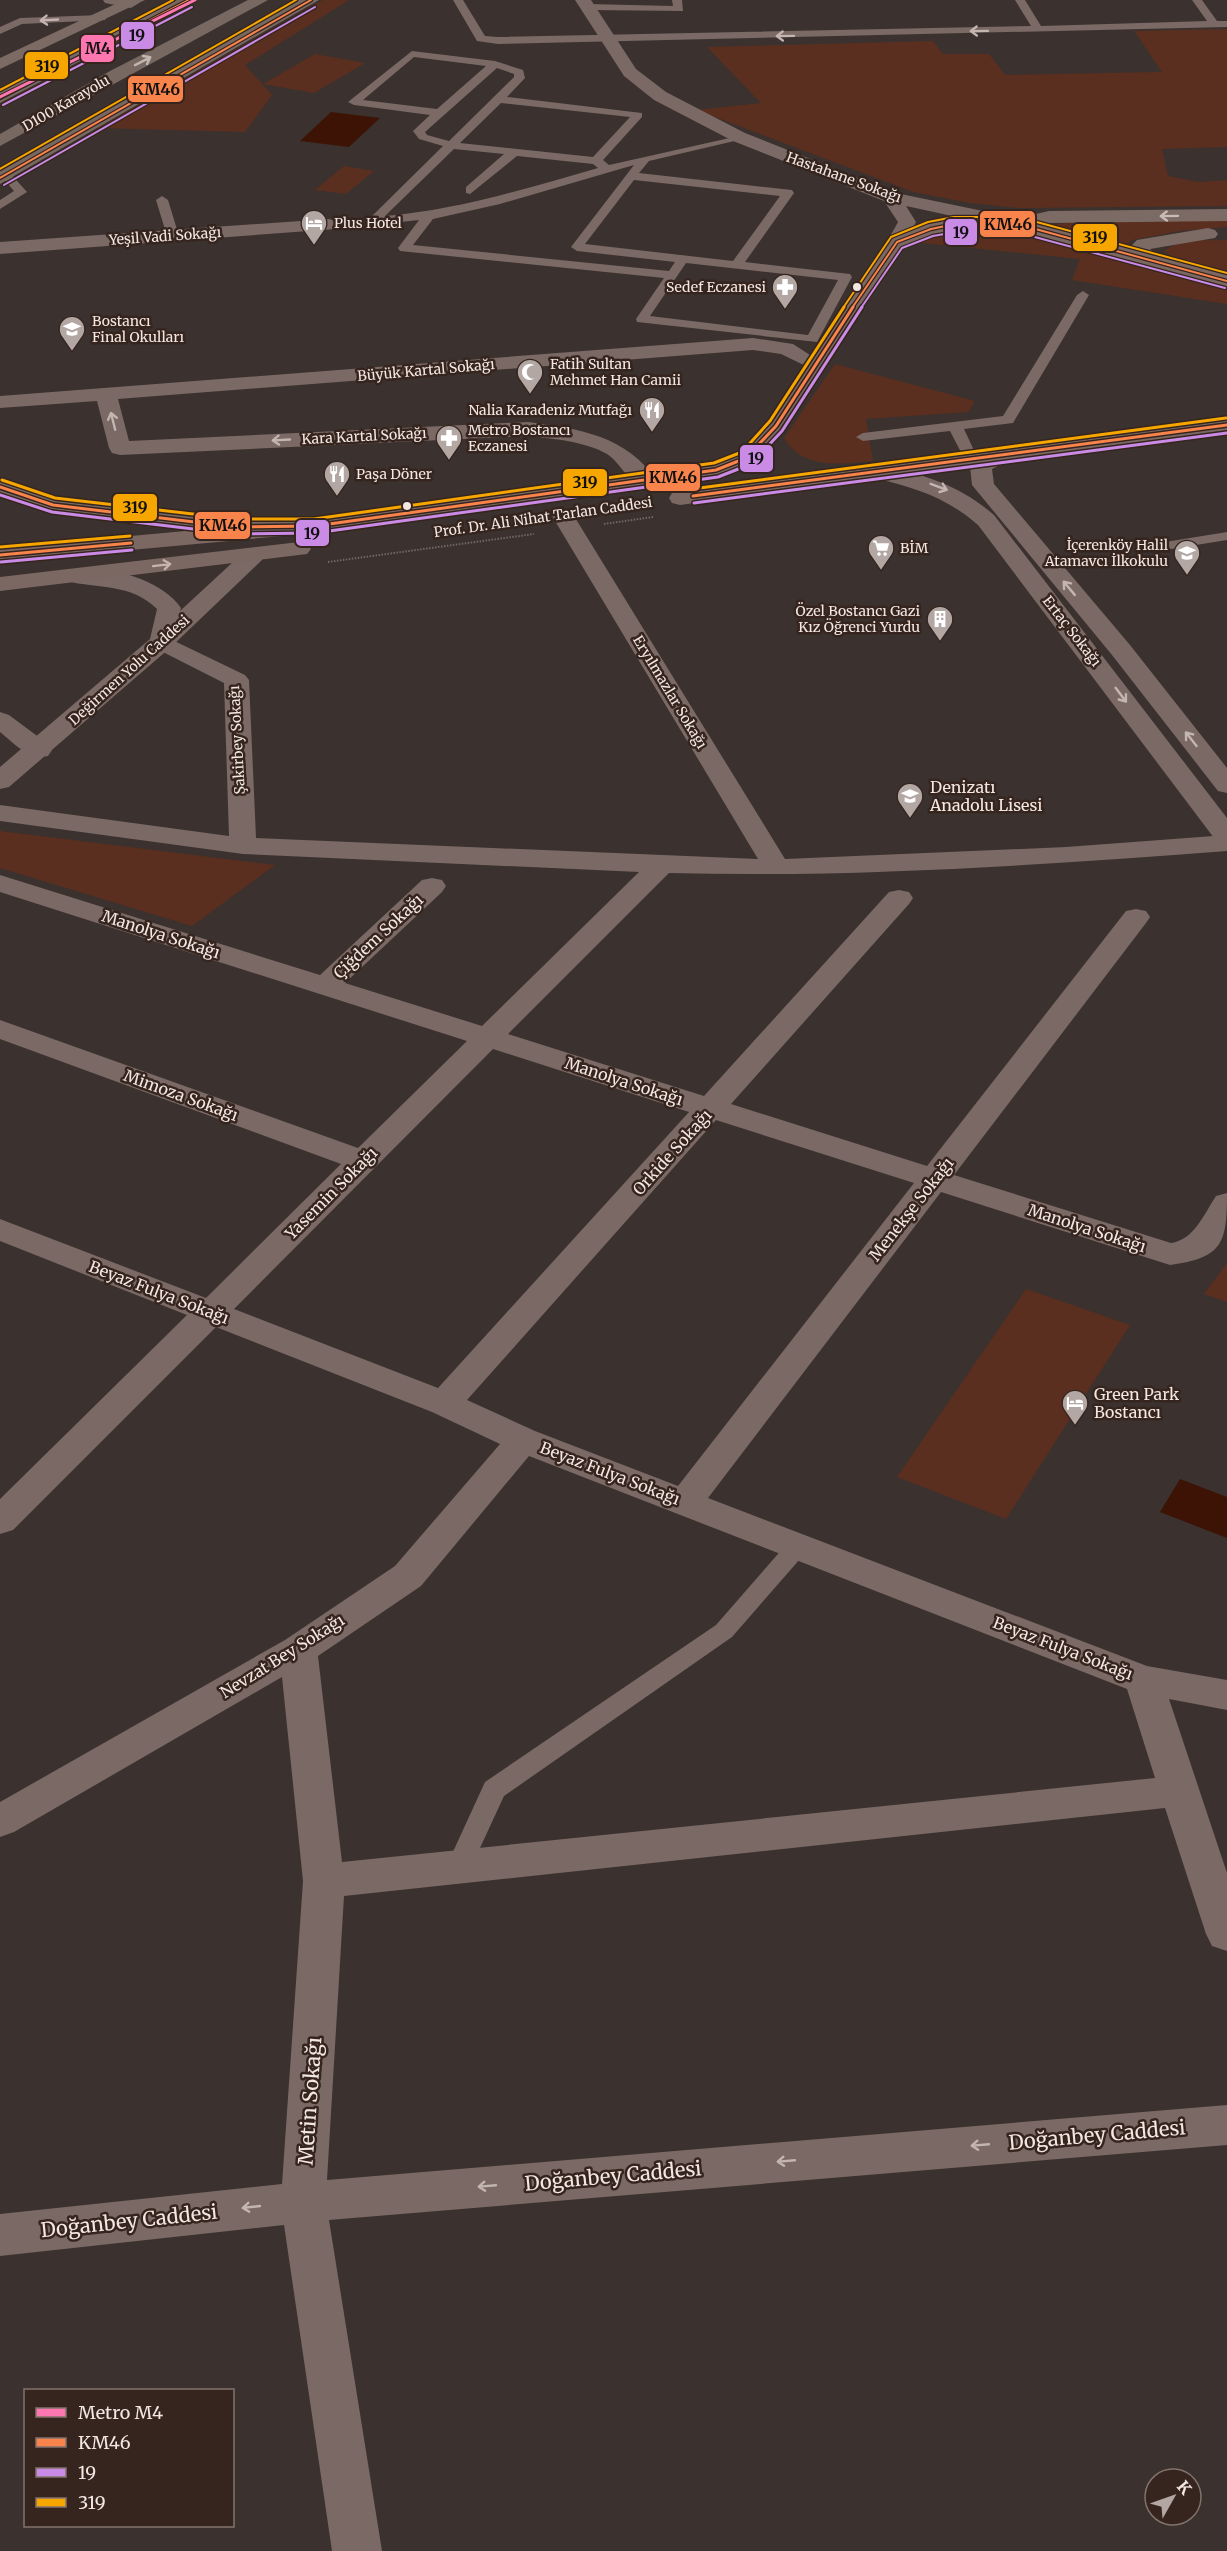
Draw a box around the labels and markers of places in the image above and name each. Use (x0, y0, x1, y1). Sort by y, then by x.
hotel icon: Plus Hotel (299, 208, 329, 246)
place label: Plus Hotel (334, 214, 403, 232)
pharmacy icon: Sedef Eczanesi (770, 272, 800, 310)
place label: Sedef Eczanesi (666, 278, 766, 296)
unlabelled marker (851, 281, 863, 293)
place label: Bostancı Final Okulları (92, 312, 185, 346)
school or university icon: Bostancı Final Okulları (57, 314, 87, 352)
place label: Fatih Sultan Mehmet Han Camii (550, 355, 681, 389)
mosque icon: Fatih Sultan Mehmet Han Camii (515, 357, 545, 395)
restaurant icon: Nalia Karadeniz Mutfağı (637, 395, 667, 433)
place label: Nalia Karadeniz Mutfağı (468, 401, 632, 419)
place label: Metro Bostancı Eczanesi (468, 421, 571, 455)
pharmacy icon: Metro Bostancı Eczanesi (434, 423, 464, 461)
restaurant icon: Paşa Döner (322, 459, 352, 497)
place label: Paşa Döner (356, 465, 432, 483)
unlabelled marker (401, 500, 413, 512)
supermarket icon: BİM (866, 533, 896, 571)
place label: İçerenköy Halil Atamavcı İlkokulu (1044, 536, 1169, 570)
school or university icon: İçerenköy Halil Atamavcı İlkokulu (1172, 538, 1202, 576)
place label: BİM (900, 539, 928, 557)
place label: Özel Bostancı Gazi Kız Öğrenci Yurdu (796, 602, 920, 636)
building icon: Özel Bostancı Gazi Kız Öğrenci Yurdu (925, 604, 955, 642)
place label: Denizatı Anadolu Lisesi (929, 777, 1042, 815)
school or university icon: Denizatı Anadolu Lisesi (895, 781, 925, 819)
place label: Green Park Bostancı (1094, 1384, 1180, 1422)
hotel icon: Green Park Bostancı (1060, 1388, 1090, 1426)

